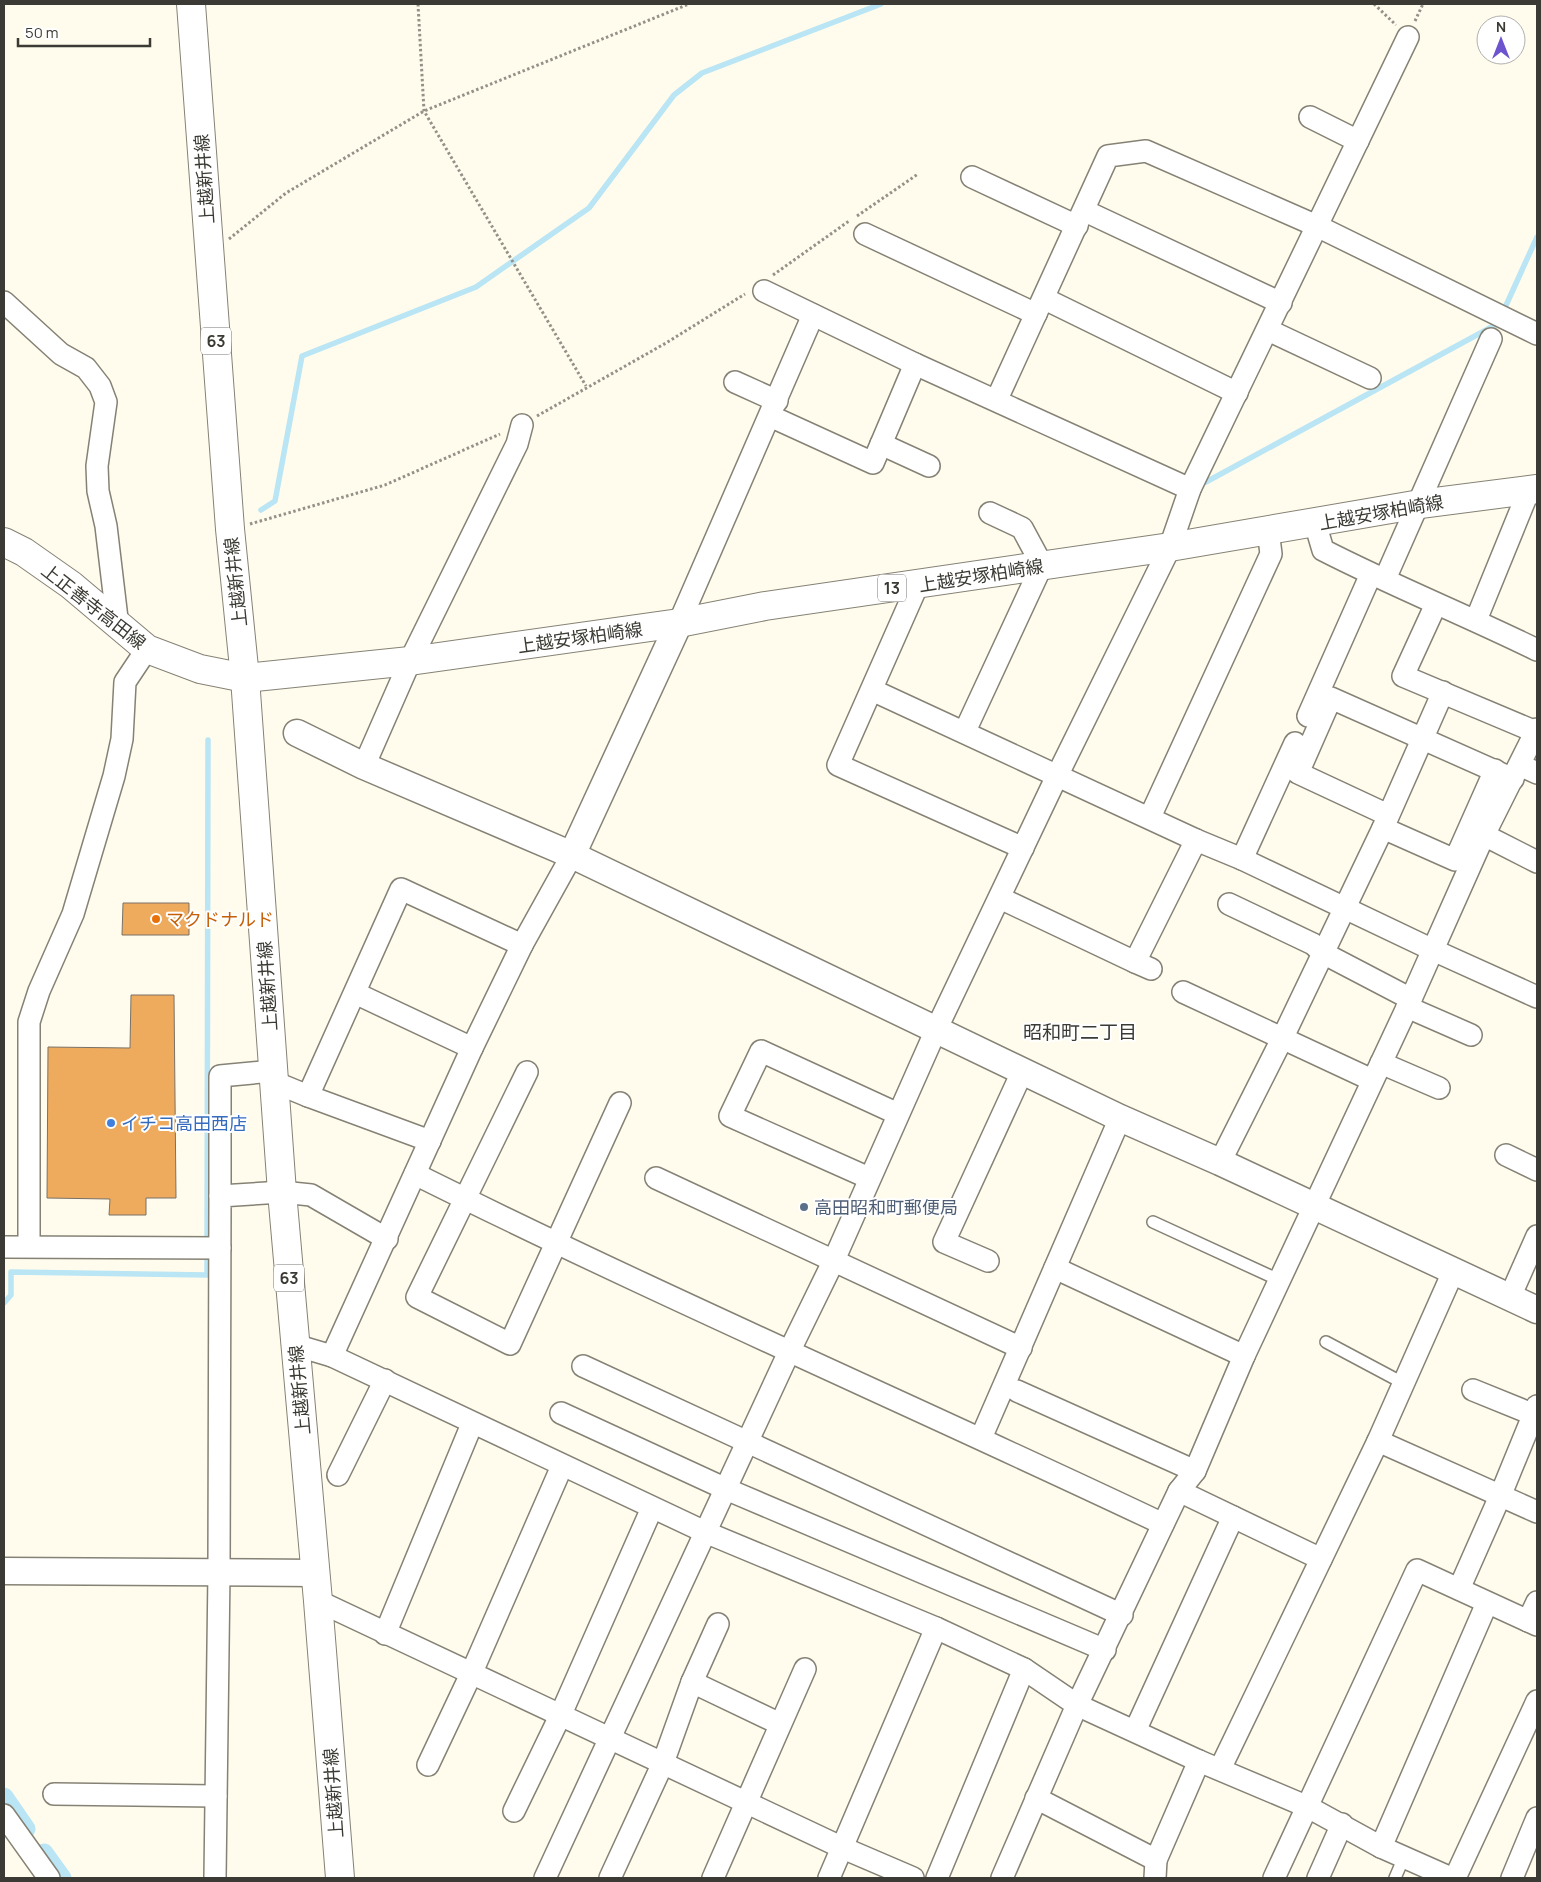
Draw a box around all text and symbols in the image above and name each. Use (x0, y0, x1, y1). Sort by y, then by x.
scale bar (18, 15, 150, 47)
north arrow (1476, 15, 1526, 65)
text: N (1496, 17, 1506, 36)
text: 50 m (25, 22, 59, 43)
street label: 上越新井線 (189, 133, 219, 225)
road number: 63 (201, 328, 231, 354)
street label: 上越安塚柏崎線 (1317, 489, 1445, 535)
street label: 上越新井線 (218, 536, 252, 628)
street label: 上越安塚柏崎線 (917, 553, 1045, 597)
street label: 上正善寺高田線 (37, 558, 151, 654)
road number: 13 (878, 574, 906, 602)
street label: 上越安塚柏崎線 (516, 616, 644, 658)
place label: マクドナルド (166, 907, 274, 931)
marker: マクドナルド (150, 913, 162, 925)
street label: 上越新井線 (252, 940, 282, 1032)
district label: 昭和町二丁目 (1023, 1019, 1137, 1045)
place label: イチコ高田西店 (121, 1111, 247, 1135)
marker: イチコ高田西店 (105, 1117, 117, 1129)
place label: 高田昭和町郵便局 (814, 1195, 958, 1219)
marker: 高田昭和町郵便局 (798, 1201, 810, 1213)
road number: 63 (274, 1264, 304, 1292)
street label: 上越新井線 (283, 1344, 315, 1436)
street label: 上越新井線 (318, 1747, 348, 1839)

